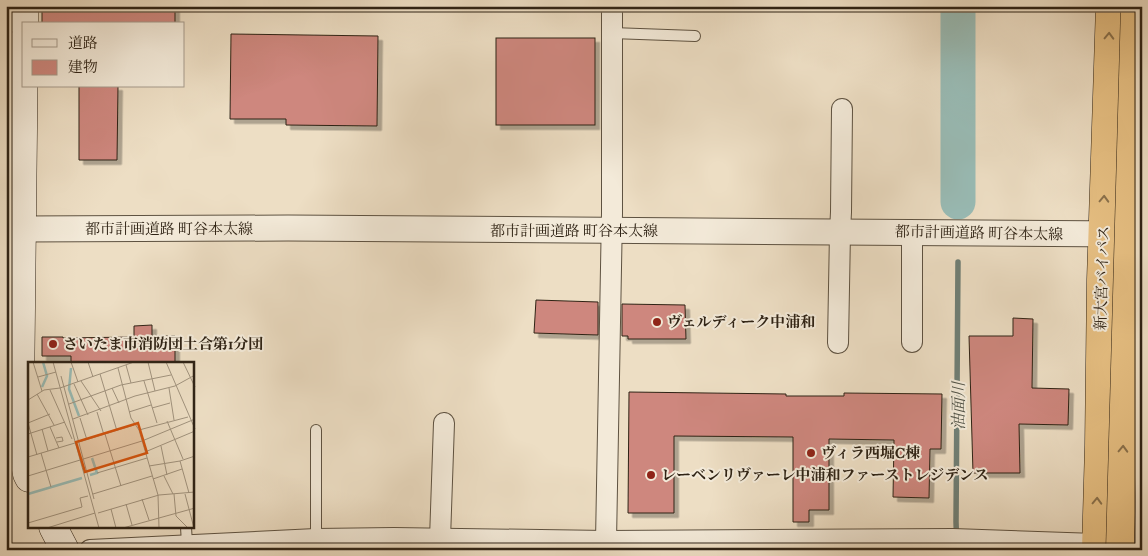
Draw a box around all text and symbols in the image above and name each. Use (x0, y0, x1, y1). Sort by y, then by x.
legend (22, 22, 185, 88)
one-way arrow (1104, 32, 1114, 40)
text: 道路 (68, 34, 98, 52)
text: 建物 (68, 58, 98, 76)
one-way arrow (1099, 194, 1109, 202)
street label: 都市計画道路 町谷本太線 (85, 220, 253, 238)
street label: 都市計画道路 町谷本太線 (490, 222, 658, 240)
street label: 都市計画道路 町谷本太線 (895, 223, 1063, 243)
street label: 新大宮バイパス (1091, 225, 1113, 331)
place label: ヴェルディーク中浦和 (667, 313, 815, 331)
marker: ヴェルディーク中浦和 (651, 316, 663, 328)
place label: さいたま市消防団土合第1分団 (63, 335, 263, 353)
marker: さいたま市消防団土合第1分団 (47, 338, 59, 350)
inset map (28, 362, 194, 528)
water label: 油面川 (949, 380, 968, 430)
place label: ヴィラ西堀C棟 (821, 444, 920, 462)
one-way arrow (1117, 444, 1128, 452)
marker: ヴィラ西堀C棟 (805, 447, 817, 459)
place label: レーベンリヴァーレ中浦和ファーストレジデンス (661, 466, 988, 484)
marker: レーベンリヴァーレ中浦和ファーストレジデンス (645, 469, 657, 481)
one-way arrow (1092, 497, 1103, 505)

